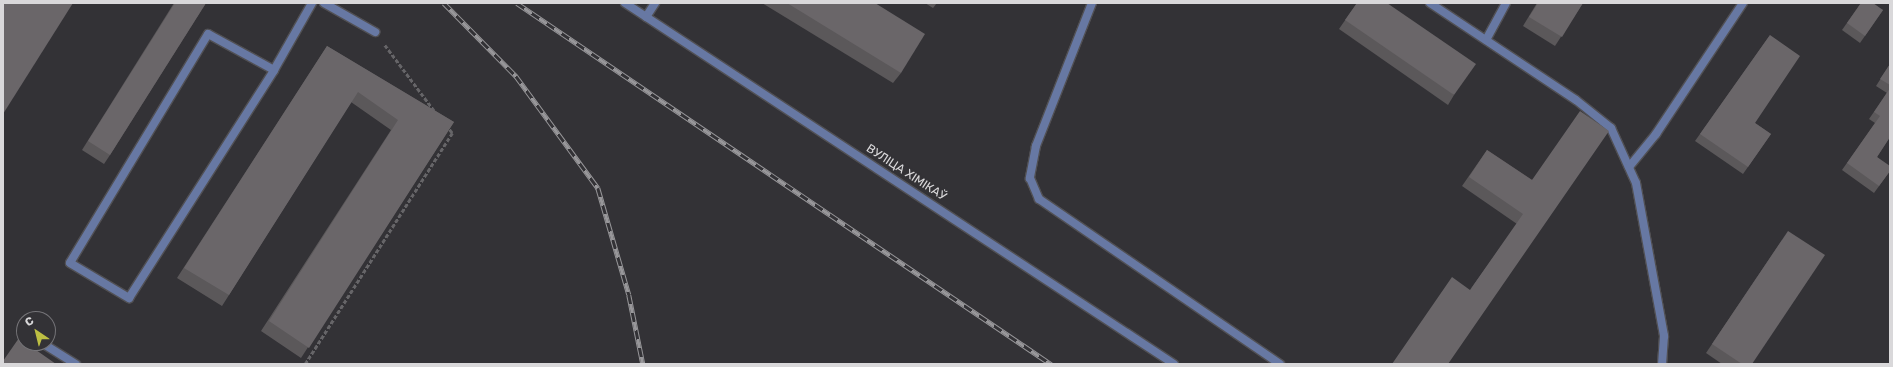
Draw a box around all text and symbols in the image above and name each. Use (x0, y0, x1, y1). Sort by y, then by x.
street label: ВУЛІЦА ХІМІКАЎ (863, 142, 949, 204)
north arrow (16, 311, 56, 351)
text: С (23, 314, 36, 329)

